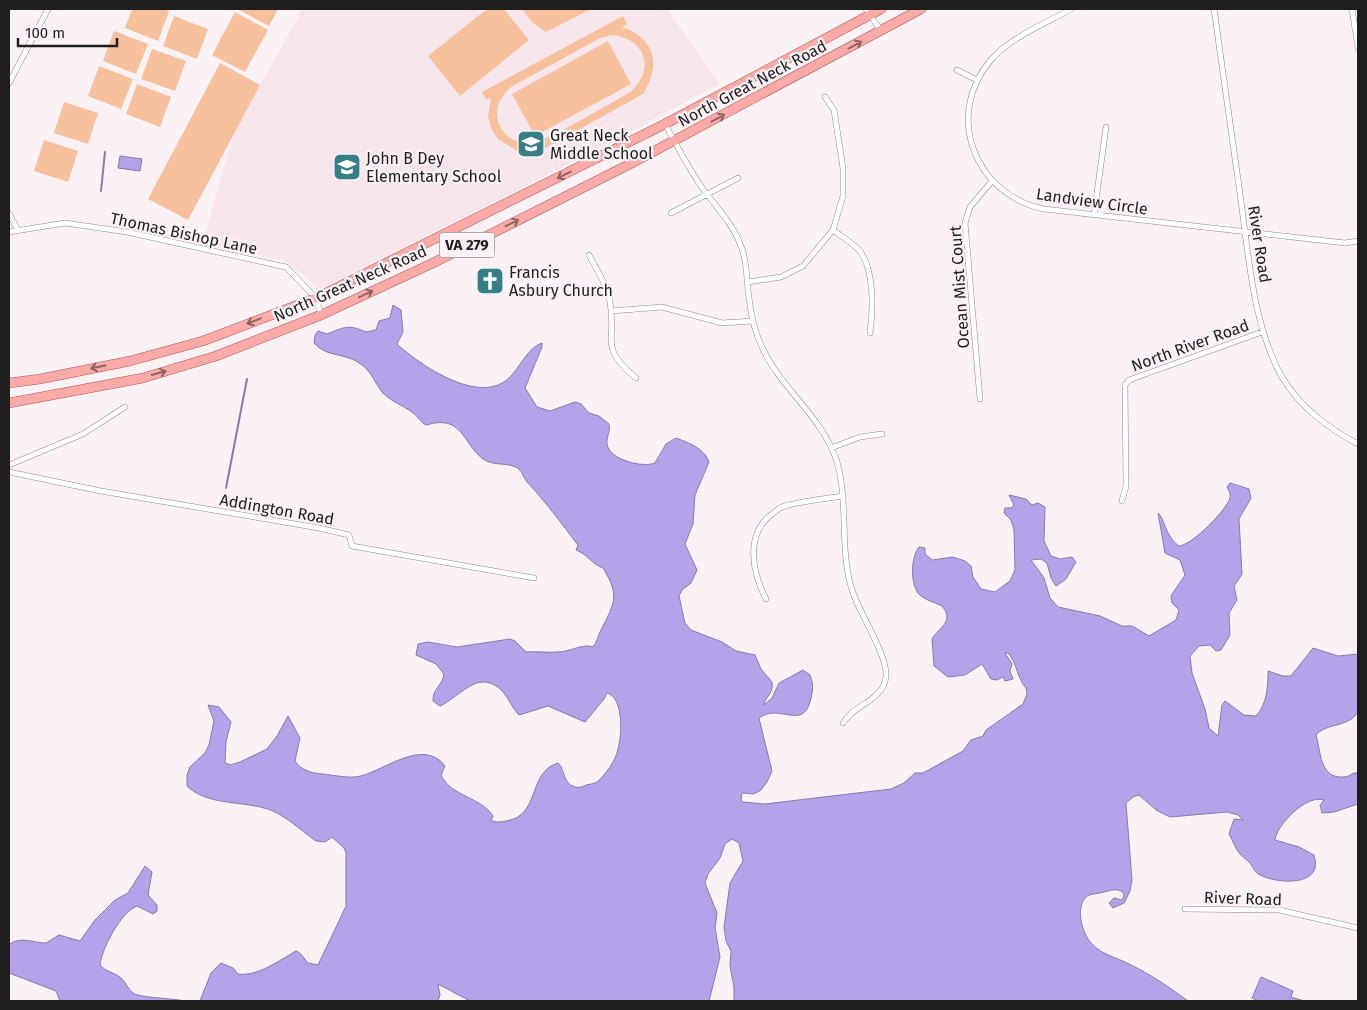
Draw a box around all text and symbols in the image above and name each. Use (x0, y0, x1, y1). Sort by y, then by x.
scale bar (18, 15, 116, 47)
text: 100 m (25, 24, 65, 42)
street label: North Great Neck Road (675, 36, 830, 131)
one-way arrow (848, 40, 863, 50)
one-way arrow (710, 113, 725, 123)
place label: Great Neck Middle School (550, 126, 653, 163)
school or university icon: Great Neck Middle School (516, 129, 546, 159)
place label: John B Dey Elementary School (366, 149, 502, 186)
school or university icon: John B Dey Elementary School (332, 152, 362, 182)
one-way arrow (556, 170, 571, 180)
street label: Landview Circle (1035, 184, 1149, 219)
street label: River Road (1244, 204, 1275, 284)
street label: Thomas Bishop Lane (109, 209, 259, 258)
one-way arrow (504, 218, 519, 227)
street label: Ocean Mist Court (946, 225, 973, 349)
road number: VA 279 (440, 232, 494, 258)
street label: North Great Neck Road (271, 241, 430, 326)
place label: Francis Asbury Church (509, 263, 613, 300)
church icon: Francis Asbury Church (475, 266, 505, 296)
one-way arrow (358, 289, 373, 298)
street label: North River Road (1129, 315, 1252, 376)
one-way arrow (247, 317, 262, 326)
one-way arrow (91, 363, 107, 373)
one-way arrow (151, 367, 167, 377)
street label: Addington Road (218, 490, 336, 529)
street label: River Road (1204, 888, 1282, 909)

